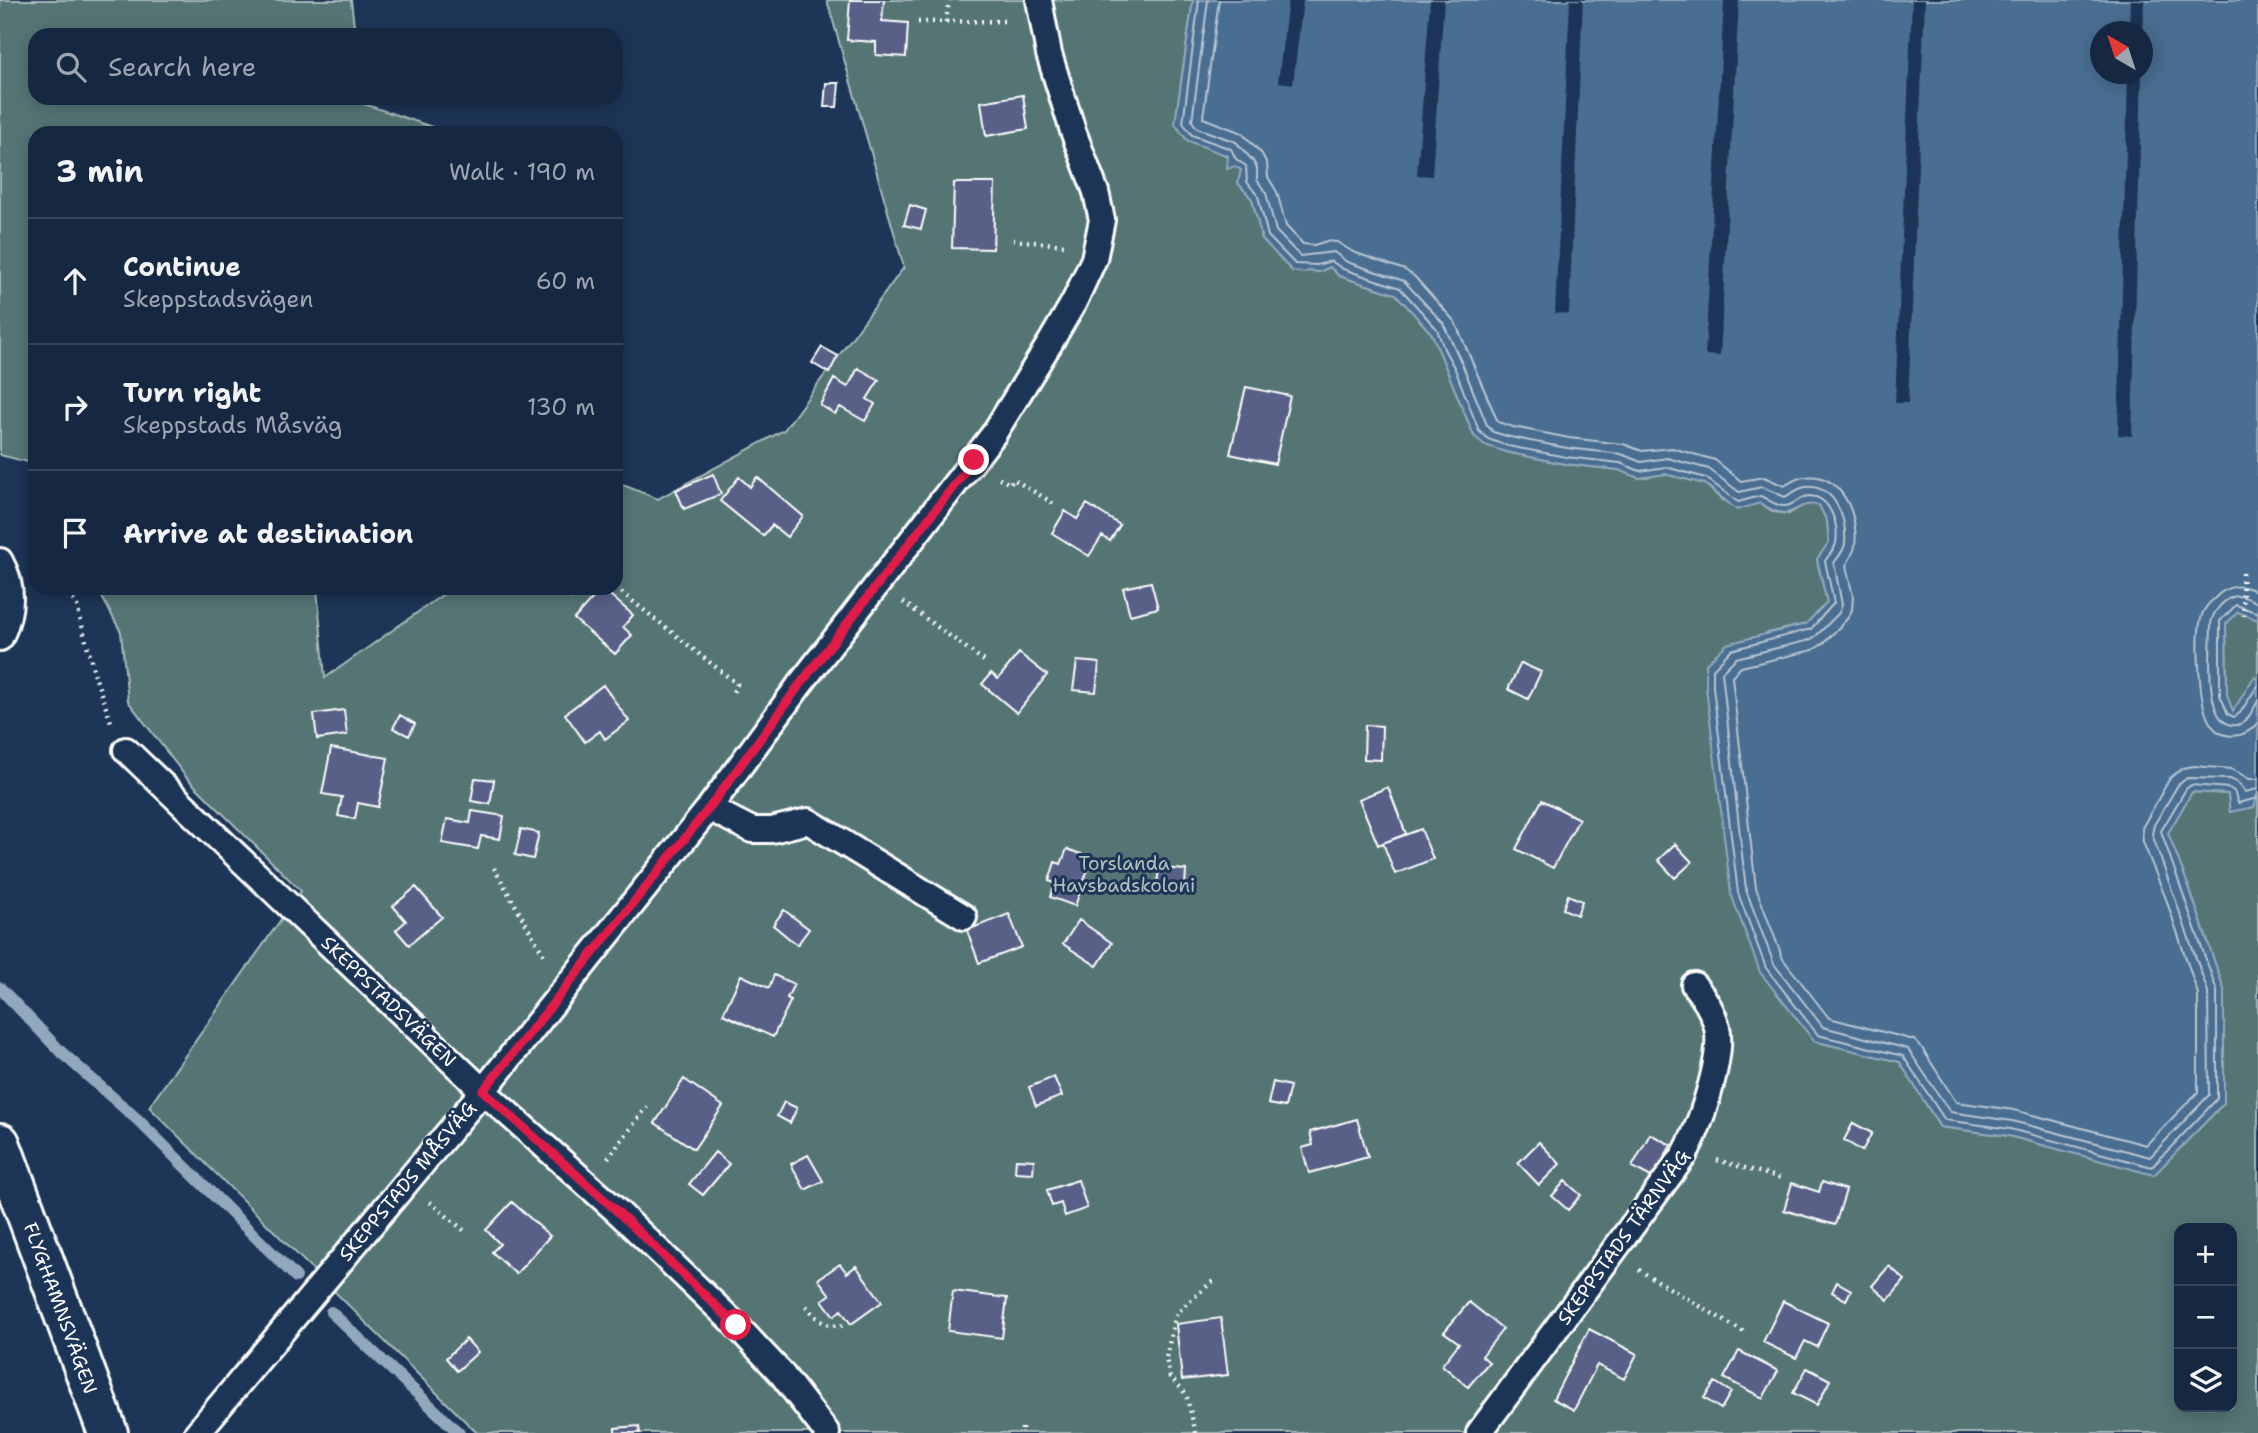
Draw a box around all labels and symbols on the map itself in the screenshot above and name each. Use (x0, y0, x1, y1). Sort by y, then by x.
north arrow (2090, 21, 2153, 84)
route end (958, 444, 989, 475)
park label: Torslanda Havsbadskoloni (1053, 851, 1195, 898)
street label: SKEPPSTADSVÄGEN (316, 930, 462, 1072)
street label: SKEPPSTADS MÅSVÄG (332, 1096, 482, 1266)
street label: SKEPPSTADS TÄRNVÄG (1551, 1145, 1695, 1330)
street label: FLYGHAMNSVÄGEN (18, 1219, 103, 1397)
route start (720, 1309, 751, 1340)

